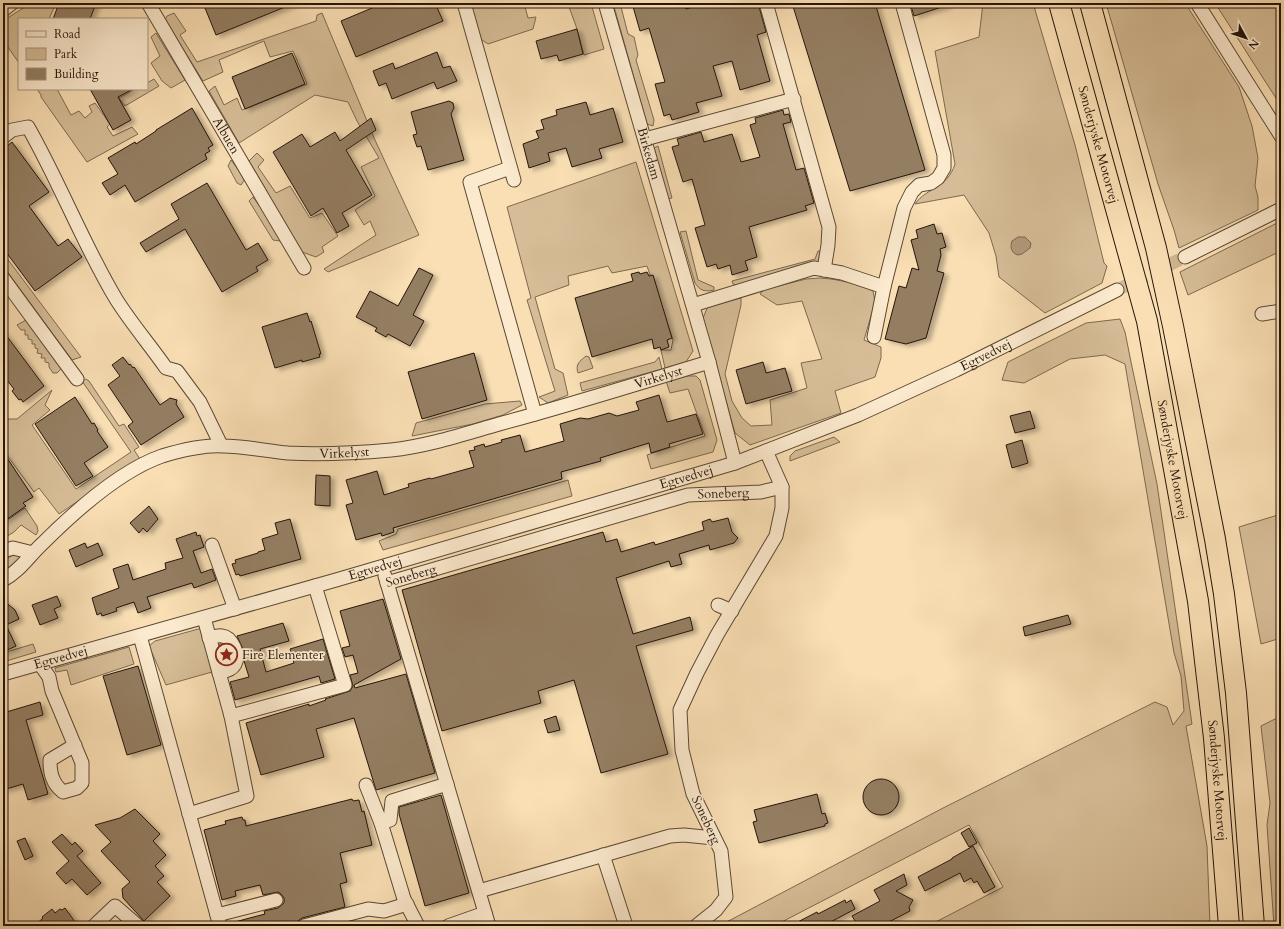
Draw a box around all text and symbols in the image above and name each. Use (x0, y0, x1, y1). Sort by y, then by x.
legend (18, 18, 148, 90)
north arrow (1226, 18, 1266, 58)
text: Road (54, 26, 81, 42)
text: N (1244, 36, 1262, 53)
text: Park (54, 46, 78, 62)
text: Building (54, 66, 99, 82)
street label: Sønderjyske Motorvej (1073, 84, 1123, 206)
street label: Albuen (208, 114, 244, 158)
street label: Birkedam (633, 126, 665, 182)
street label: Egtvedvej (957, 335, 1014, 375)
street label: Virkelyst (632, 362, 685, 393)
street label: Sønderjyske Motorvej (1153, 398, 1192, 521)
street label: Virkelyst (319, 443, 370, 463)
street label: Egtvedvej (657, 461, 715, 494)
street label: Soneberg (697, 483, 750, 504)
street label: Egtvedvej (346, 552, 404, 585)
street label: Soneberg (384, 560, 439, 592)
street label: Egtvedvej (32, 642, 90, 674)
place icon: Fire Elementer (213, 642, 239, 668)
place label: Fire Elementer (242, 646, 324, 664)
street label: Sønderjyske Motorvej (1203, 719, 1231, 842)
street label: Soneberg (687, 793, 725, 848)

